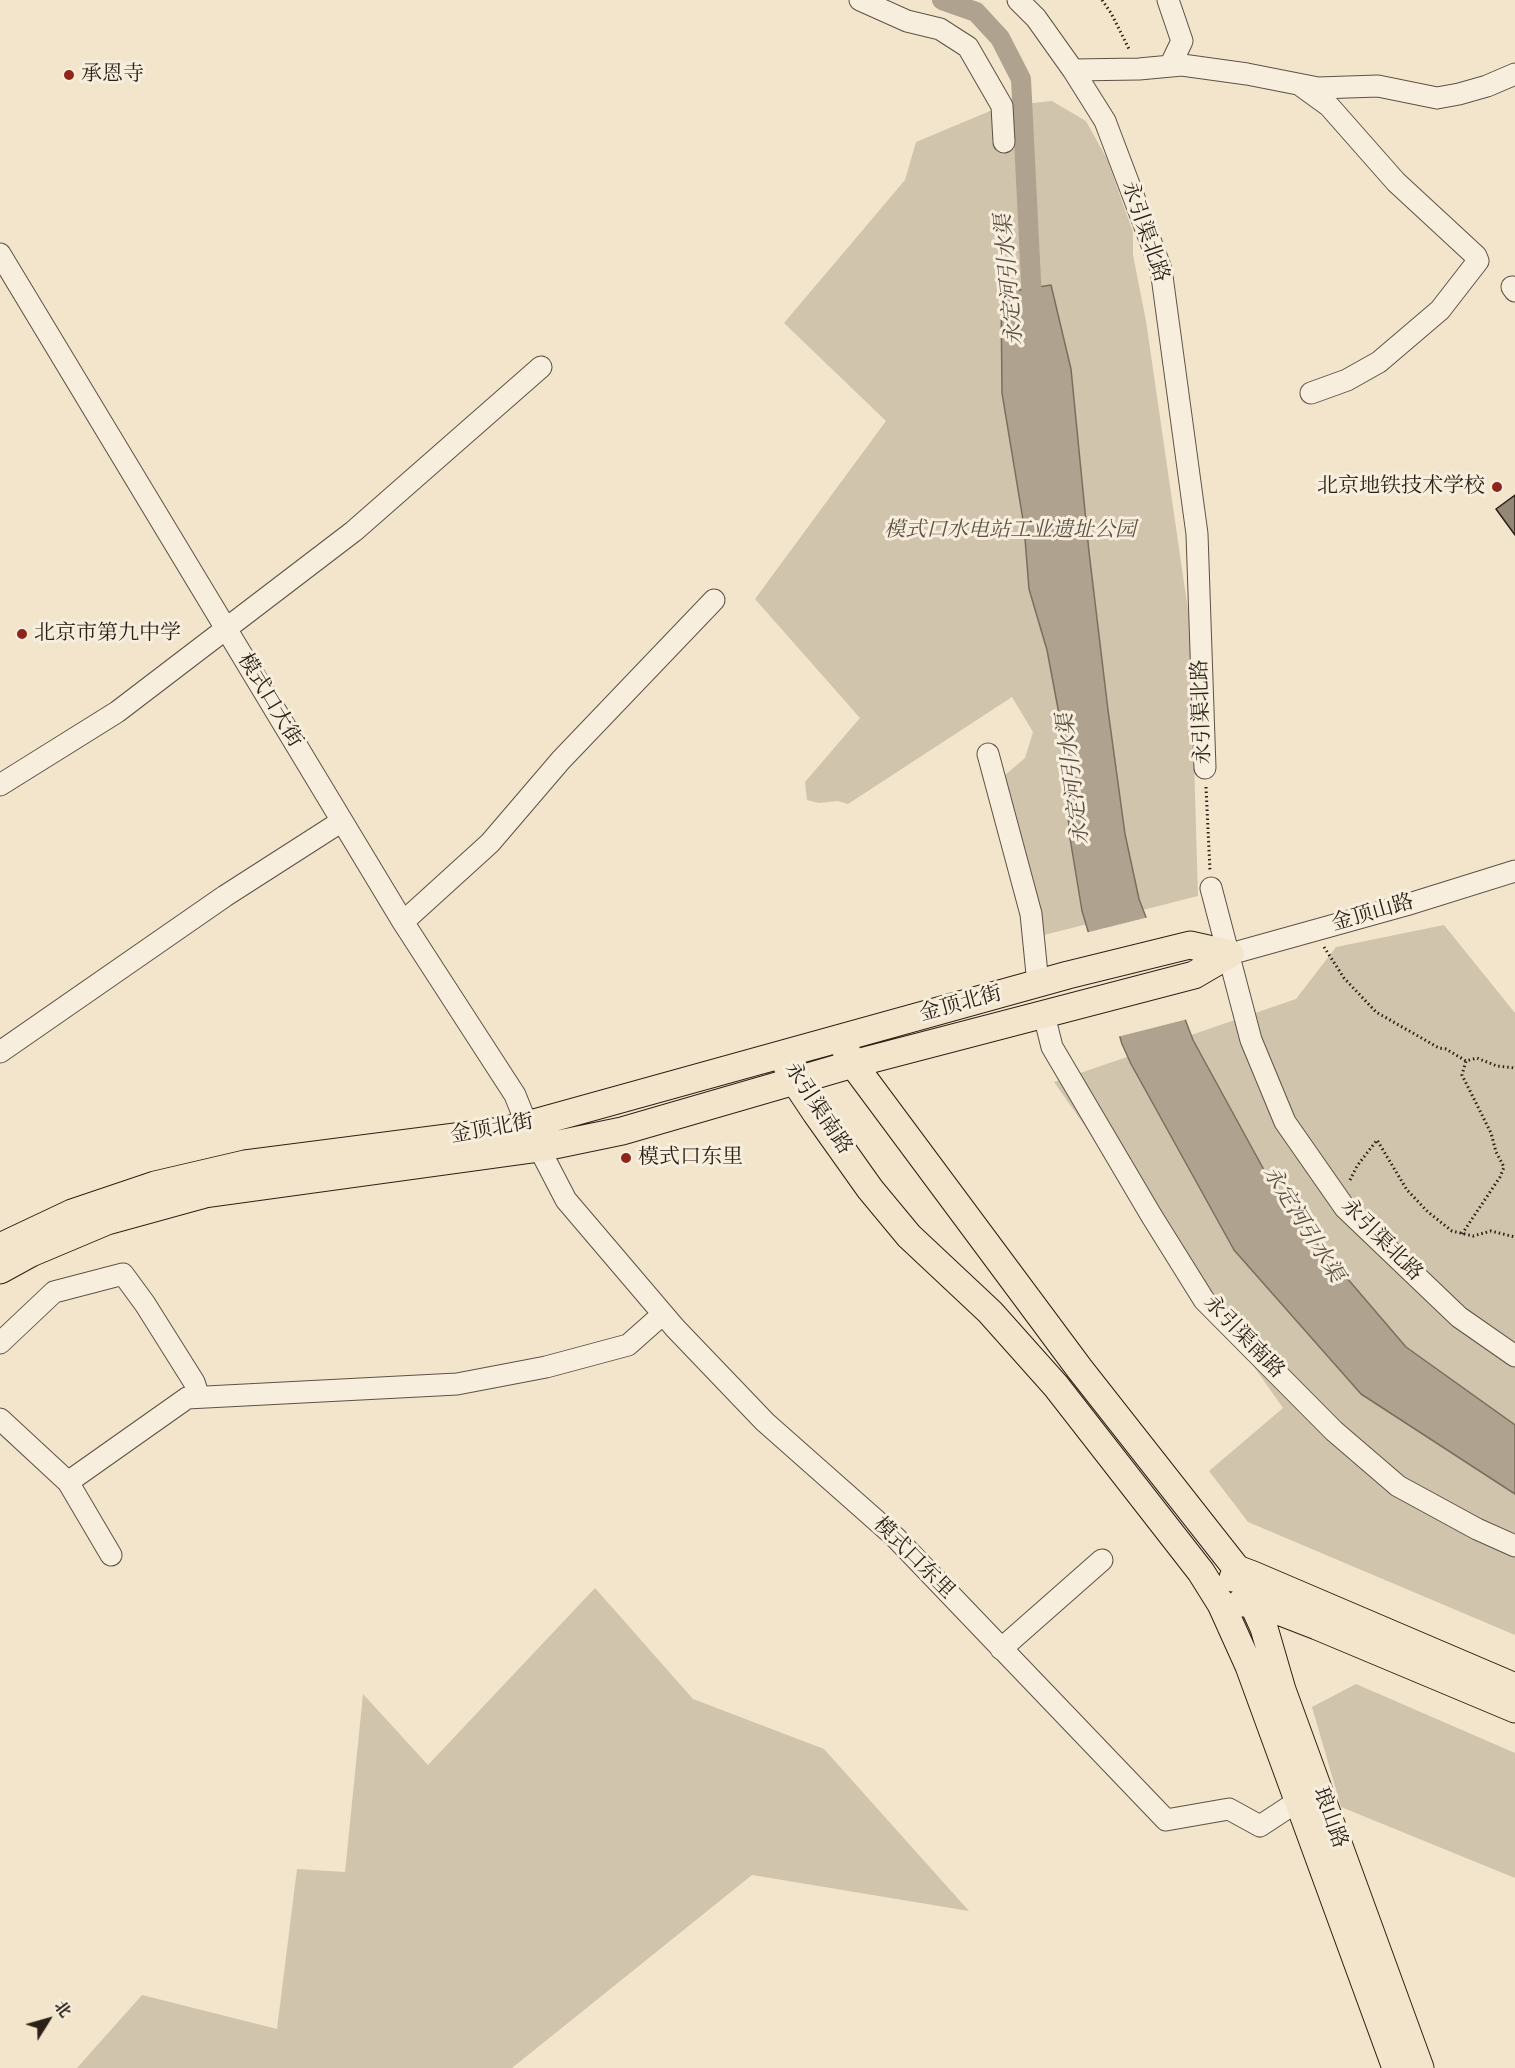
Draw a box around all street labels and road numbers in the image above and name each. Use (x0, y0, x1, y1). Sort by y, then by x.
street label: 永引渠北路 (1115, 178, 1173, 286)
street label: 模式口大街 (231, 650, 307, 752)
street label: 永引渠北路 (1189, 659, 1217, 765)
street label: 金顶山路 (1329, 890, 1417, 938)
street label: 金顶北街 (917, 982, 1005, 1028)
street label: 永引渠南路 (778, 1058, 856, 1160)
street label: 金顶北街 (448, 1110, 536, 1150)
street label: 永引渠北路 (1335, 1195, 1427, 1287)
street label: 永引渠南路 (1197, 1291, 1289, 1385)
street label: 模式口东里 (867, 1513, 959, 1605)
street label: 琅山路 (1306, 1784, 1352, 1852)

